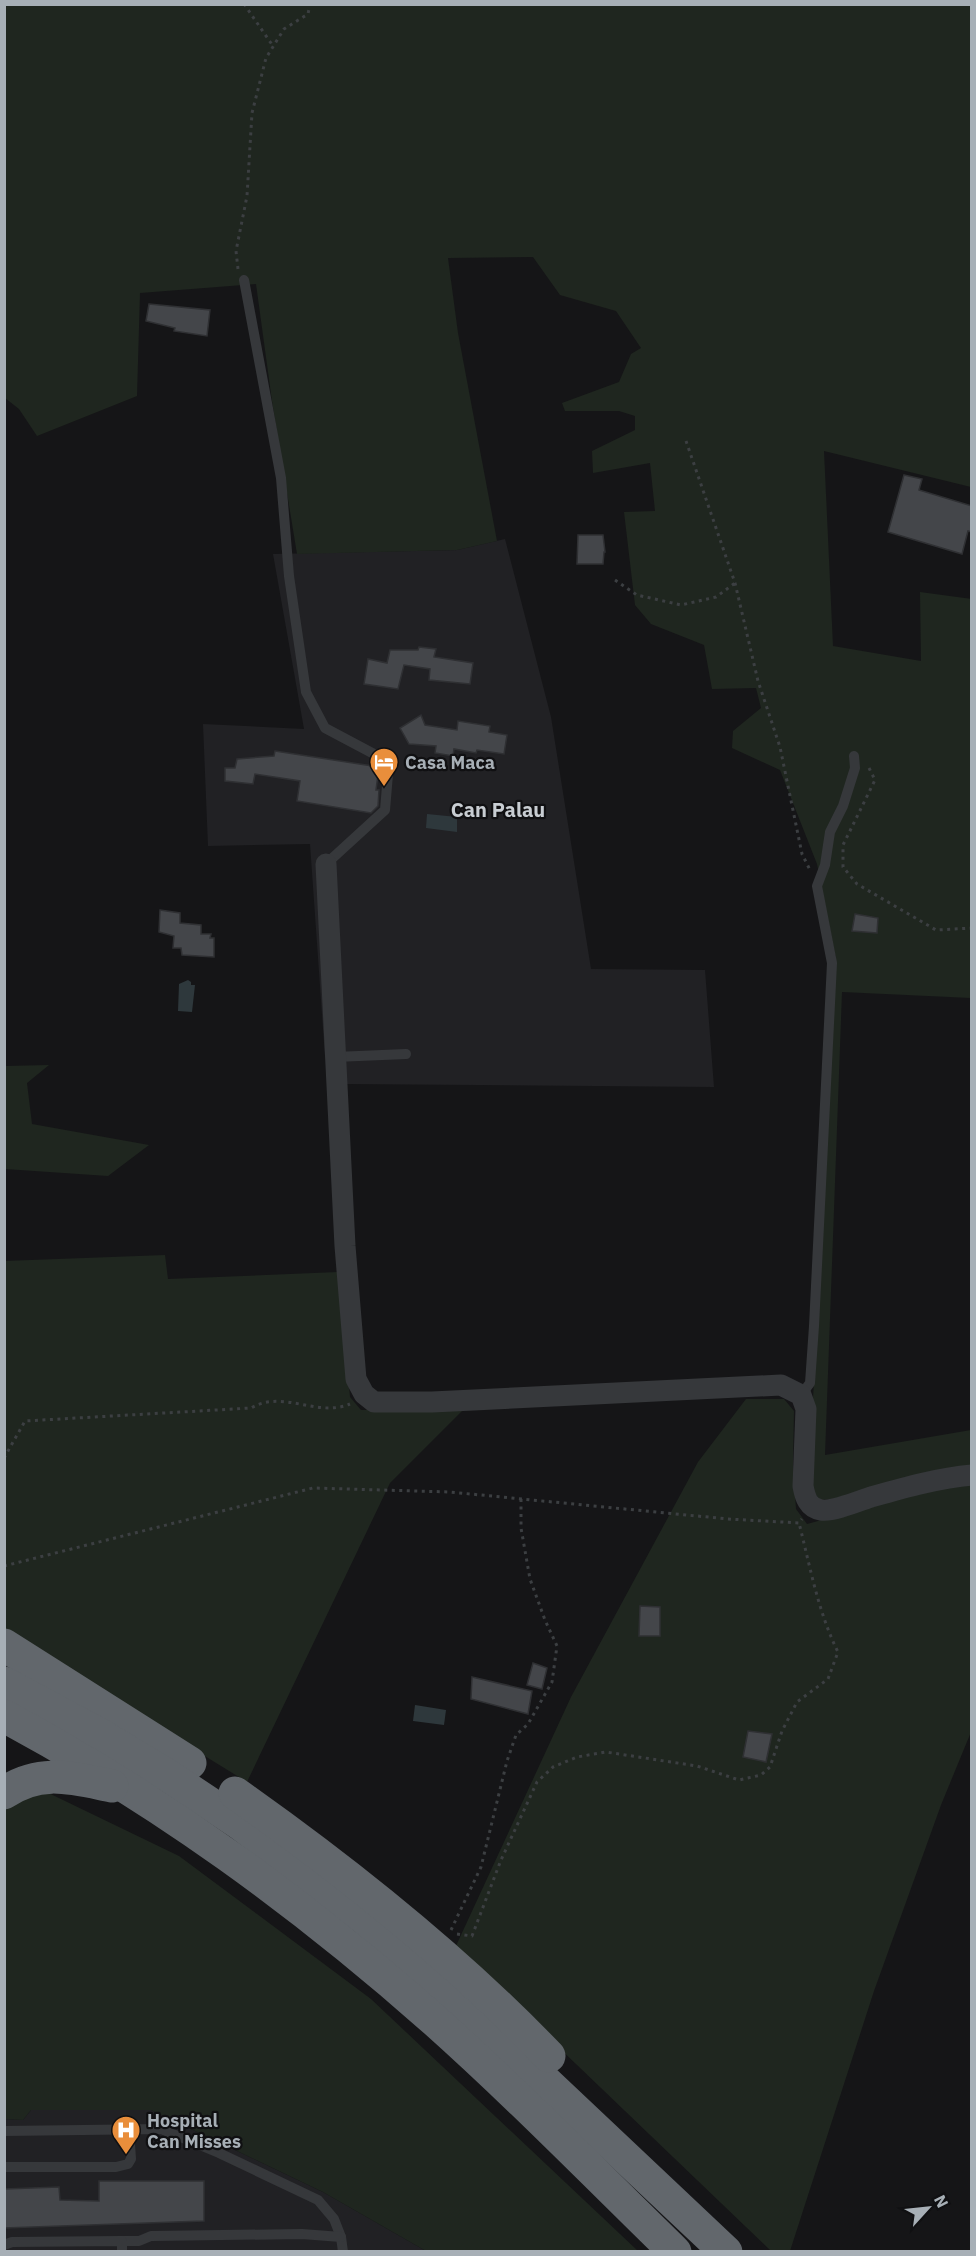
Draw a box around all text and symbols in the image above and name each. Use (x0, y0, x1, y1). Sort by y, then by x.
hotel icon: Casa Maca (368, 746, 400, 788)
place label: Casa Maca (405, 751, 495, 774)
district label: Can Palau (451, 796, 545, 823)
place label: Hospital Can Misses (147, 2109, 241, 2153)
hospital icon: Hospital Can Misses (110, 2114, 142, 2156)
north arrow (898, 2178, 958, 2238)
text: N (930, 2191, 953, 2211)

